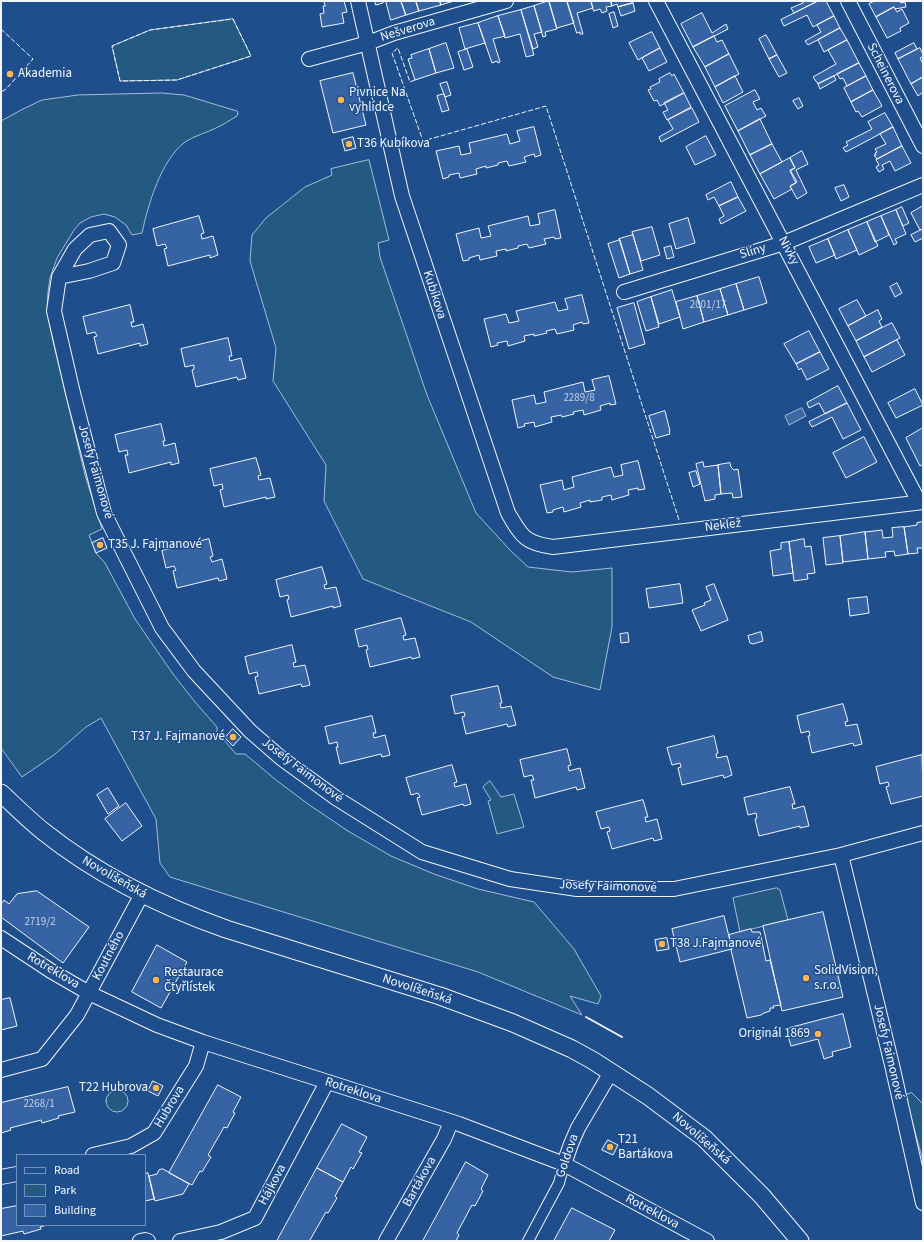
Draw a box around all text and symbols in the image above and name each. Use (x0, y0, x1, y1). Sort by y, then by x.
street label: Nešverova (379, 14, 437, 46)
street label: Scheinerova (863, 41, 907, 107)
place label: Akademia (18, 66, 72, 82)
marker: Akademia (5, 69, 15, 79)
place label: Pivnice Na vyhlídce (349, 85, 406, 116)
marker: Pivnice Na vyhlídce (336, 95, 346, 105)
place label: T36 Kubíkova (357, 136, 430, 152)
marker: T36 Kubíkova (344, 139, 354, 149)
street label: Nivky (774, 234, 802, 268)
street label: Slíny (738, 241, 768, 263)
street label: Kubíkova (419, 269, 449, 321)
house number: 2001/17 (690, 299, 726, 313)
house number: 2289/8 (563, 392, 595, 406)
street label: Josefy Faimonové (74, 423, 116, 521)
street label: Neklež (704, 516, 742, 536)
place label: T35 J. Fajmanové (108, 537, 202, 553)
marker: T35 J. Fajmanové (95, 540, 105, 550)
place label: T37 J. Fajmanové (131, 729, 225, 745)
marker: T37 J. Fajmanové (228, 732, 238, 742)
street label: Josefy Faimonové (258, 735, 346, 807)
street label: Novolíšeňská (79, 853, 149, 903)
street label: Josefy Faimonové (559, 877, 657, 897)
house number: 2719/2 (24, 916, 56, 930)
street label: Koutného (90, 929, 128, 983)
place label: T38 J.Fajmanové (670, 936, 761, 952)
marker: T38 J.Fajmanové (657, 939, 667, 949)
street label: Rotreklova (24, 949, 82, 993)
place label: SolidVision, s.r.o. (814, 963, 878, 994)
place label: Restaurace Čtyřlístek (164, 965, 223, 996)
street label: Novolíšeňská (380, 971, 454, 1009)
marker: SolidVision, s.r.o. (801, 973, 811, 983)
marker: Restaurace Čtyřlístek (151, 975, 161, 985)
street label: Josefy Faimonové (869, 1003, 907, 1101)
place label: Originál 1869 (738, 1026, 810, 1042)
marker: Originál 1869 (813, 1029, 823, 1039)
street label: Rotreklova (323, 1075, 383, 1107)
place label: T22 Hubrova (79, 1080, 148, 1096)
street label: Hubrova (151, 1083, 189, 1131)
marker: T22 Hubrova (151, 1083, 161, 1093)
house number: 2268/1 (23, 1098, 55, 1112)
street label: Novolíšeňská (669, 1109, 733, 1169)
street label: Goldova (553, 1132, 583, 1180)
place label: T21 Bartákova (618, 1132, 673, 1163)
marker: T21 Bartákova (605, 1142, 615, 1152)
legend (16, 1154, 146, 1226)
street label: Bartákova (400, 1154, 440, 1210)
text: Road (54, 1162, 80, 1179)
street label: Hájkova (256, 1162, 290, 1208)
text: Park (54, 1182, 76, 1199)
street label: Rotreklova (623, 1191, 681, 1233)
text: Building (54, 1202, 96, 1219)

